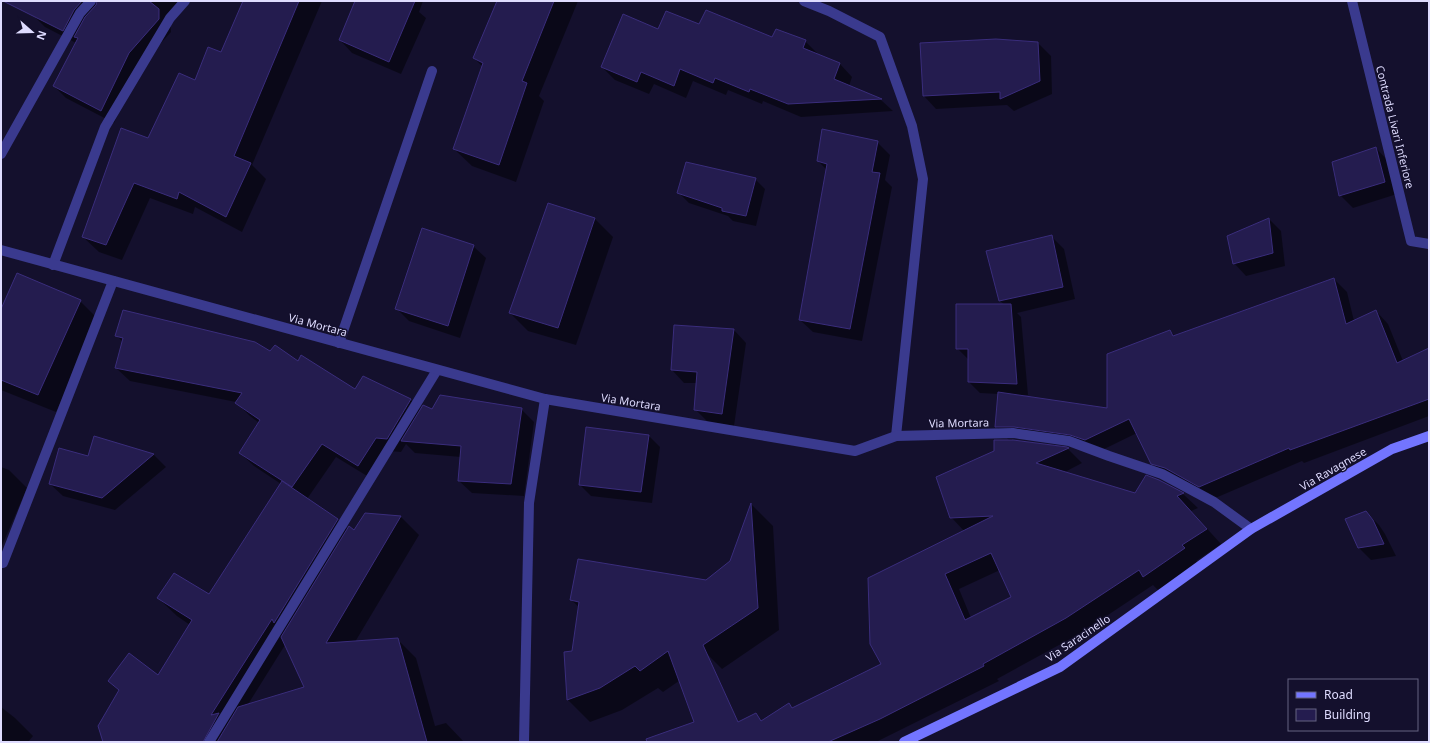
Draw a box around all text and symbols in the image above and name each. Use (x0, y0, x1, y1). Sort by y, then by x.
north arrow (12, 12, 52, 52)
text: N (33, 29, 50, 42)
street label: Contrada Livari Inferiore (1373, 64, 1418, 190)
street label: Via Mortara (287, 309, 349, 340)
street label: Via Mortara (600, 389, 662, 414)
street label: Via Mortara (929, 414, 989, 431)
street label: Via Ravagnese (1297, 443, 1369, 494)
street label: Via Saracinello (1043, 610, 1113, 665)
legend (1288, 679, 1418, 731)
text: Road (1324, 686, 1353, 703)
text: Building (1324, 706, 1371, 723)

